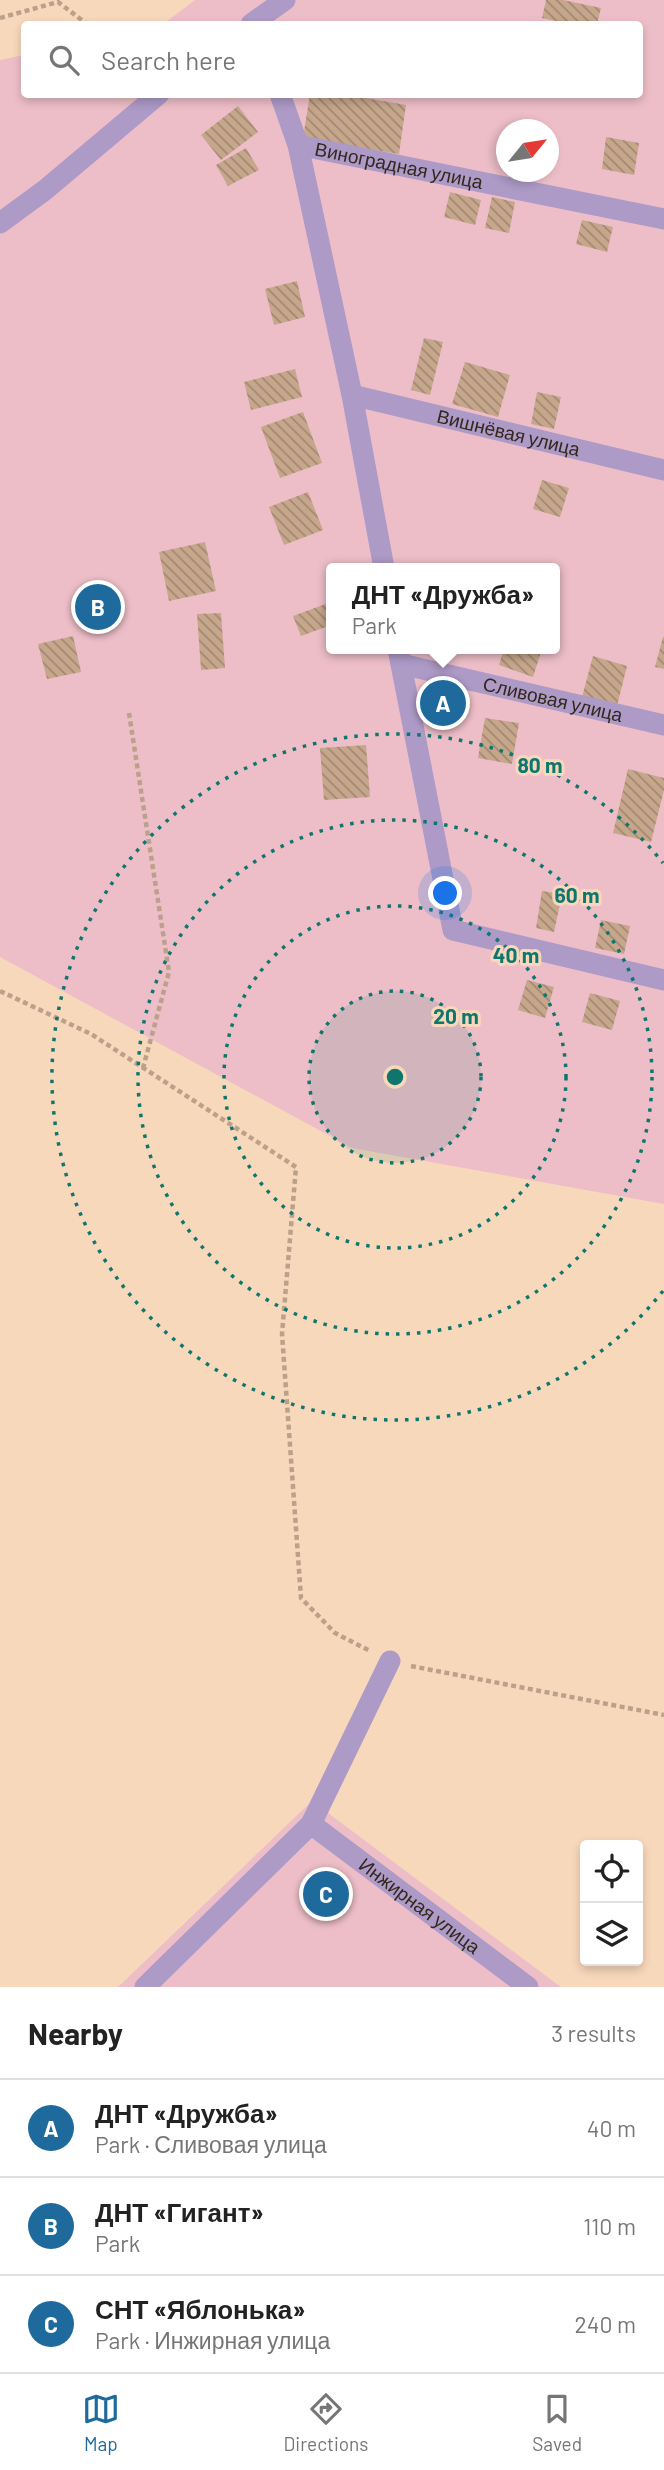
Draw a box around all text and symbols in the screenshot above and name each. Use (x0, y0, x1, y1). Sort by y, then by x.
search box (21, 21, 643, 98)
icon: search (45, 41, 83, 79)
text: Search here (101, 44, 236, 75)
north arrow (496, 119, 559, 182)
street label: Виноградная улица (313, 137, 486, 193)
street label: Вишнёвая улица (435, 404, 583, 461)
popup (326, 563, 560, 654)
text: ДНТ «Дружба» (352, 578, 534, 609)
pin: B (75, 581, 121, 633)
text: Park (352, 611, 397, 639)
street label: Сливовая улица (481, 671, 626, 726)
pin: A (420, 677, 466, 729)
text: 80 m (517, 752, 563, 777)
your location (428, 876, 462, 910)
text: 60 m (555, 882, 599, 907)
text: 40 m (493, 942, 539, 967)
text: 20 m (433, 1003, 479, 1028)
centre of rings (383, 1065, 407, 1089)
map controls (580, 1840, 643, 1966)
button: locate (580, 1840, 643, 1903)
street label: Инжирная улица (355, 1852, 485, 1958)
pin: C (303, 1868, 349, 1920)
button: layers (580, 1903, 643, 1966)
text: Nearby (28, 2015, 123, 2051)
text: 3 results (551, 2019, 636, 2047)
text: ДНТ «Дружба» (95, 2097, 278, 2128)
text: A (43, 2114, 59, 2142)
text: 40 m (587, 2114, 636, 2142)
text: Park · Сливовая улица (95, 2130, 327, 2158)
text: ДНТ «Гигант» (95, 2196, 264, 2227)
text: B (44, 2212, 58, 2240)
text: 110 m (583, 2212, 636, 2240)
text: Park (95, 2229, 140, 2257)
text: СНТ «Яблонька» (95, 2293, 305, 2324)
text: C (44, 2310, 58, 2338)
text: 240 m (574, 2310, 636, 2338)
text: Park · Инжирная улица (95, 2326, 330, 2354)
tab: Map (82, 2390, 120, 2455)
tab: Directions (284, 2390, 369, 2455)
tab: Saved (532, 2390, 582, 2455)

